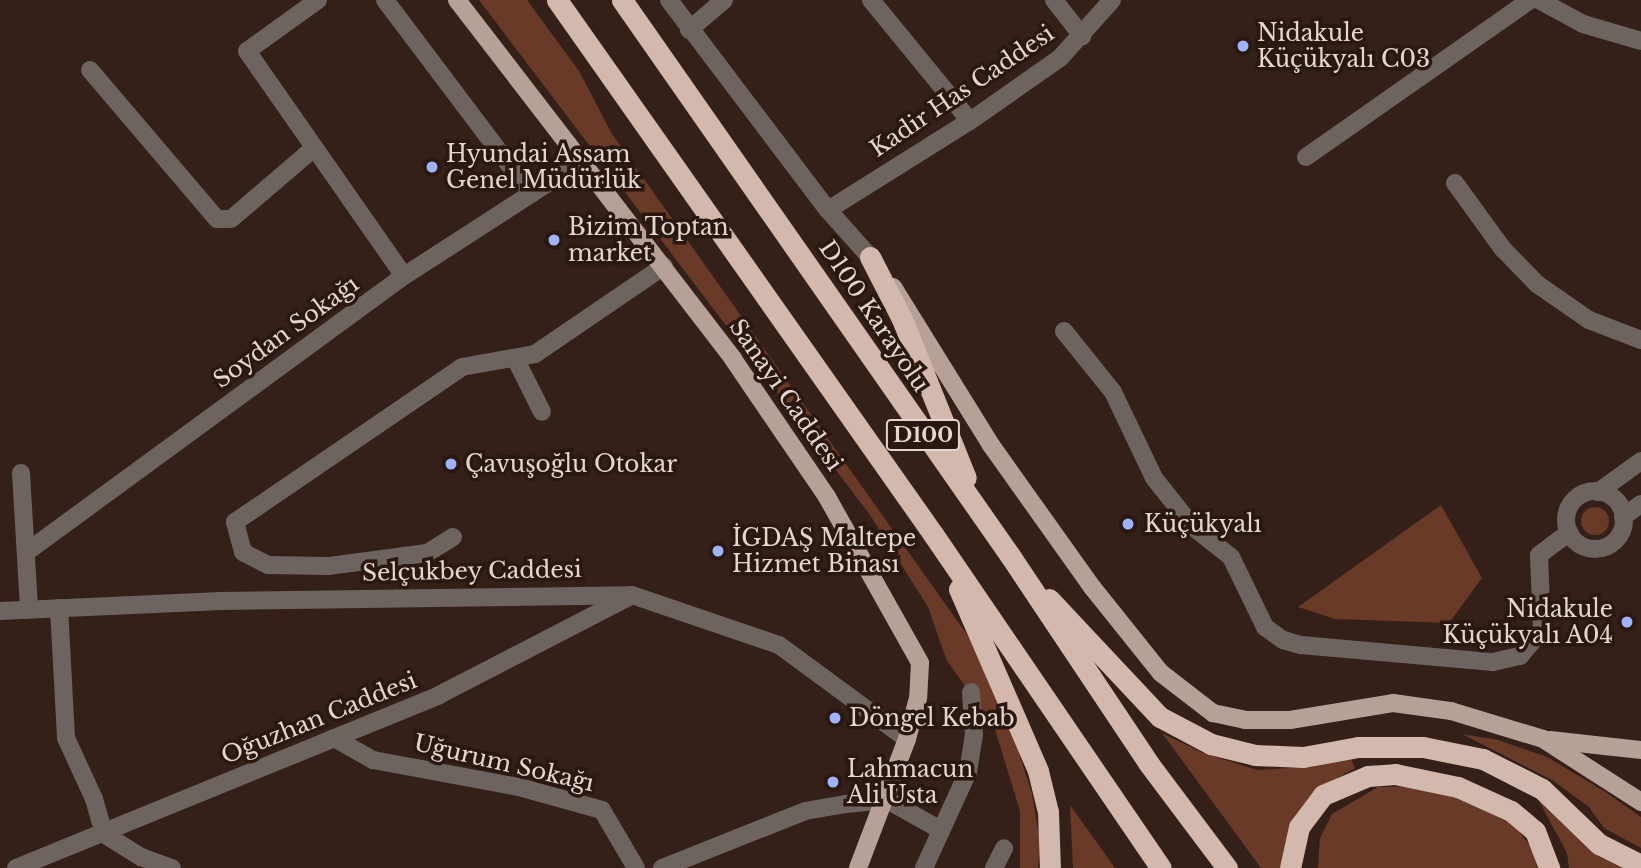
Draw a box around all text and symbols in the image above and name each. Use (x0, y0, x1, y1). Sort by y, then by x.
street label: Kadir Has Caddesi (865, 19, 1059, 163)
place label: Nidakule Küçükyalı C03 (1257, 19, 1430, 73)
marker: Nidakule Küçükyalı C03 (1235, 38, 1251, 54)
place label: Hyundai Assam Genel Müdürlük (446, 140, 641, 194)
marker: Hyundai Assam Genel Müdürlük (424, 159, 440, 175)
place label: Bizim Toptan market (568, 213, 729, 267)
marker: Bizim Toptan market (546, 232, 562, 248)
street label: D100 Karayolu (813, 235, 935, 397)
street label: Soydan Sokağı (208, 270, 364, 394)
street label: Sanayi Caddesi (723, 314, 849, 476)
road number: D100 (884, 418, 962, 452)
place label: Çavuşoğlu Otokar (465, 450, 677, 478)
marker: Çavuşoğlu Otokar (443, 456, 459, 472)
place label: Küçükyalı (1144, 510, 1262, 538)
marker: Küçükyalı (1118, 514, 1138, 534)
place label: İGDAŞ Maltepe Hizmet Binası (732, 524, 916, 578)
marker: İGDAŞ Maltepe Hizmet Binası (710, 543, 726, 559)
street label: Selçukbey Caddesi (362, 555, 582, 587)
place label: Nidakule Küçükyalı A04 (1442, 595, 1613, 649)
marker: Nidakule Küçükyalı A04 (1619, 614, 1635, 630)
street label: Oğuzhan Caddesi (217, 666, 421, 770)
place label: Döngel Kebab (849, 704, 1015, 732)
marker: Döngel Kebab (827, 710, 843, 726)
street label: Uğurum Sokağı (411, 729, 597, 797)
place label: Lahmacun Ali Usta (847, 755, 973, 809)
marker: Lahmacun Ali Usta (825, 774, 841, 790)

